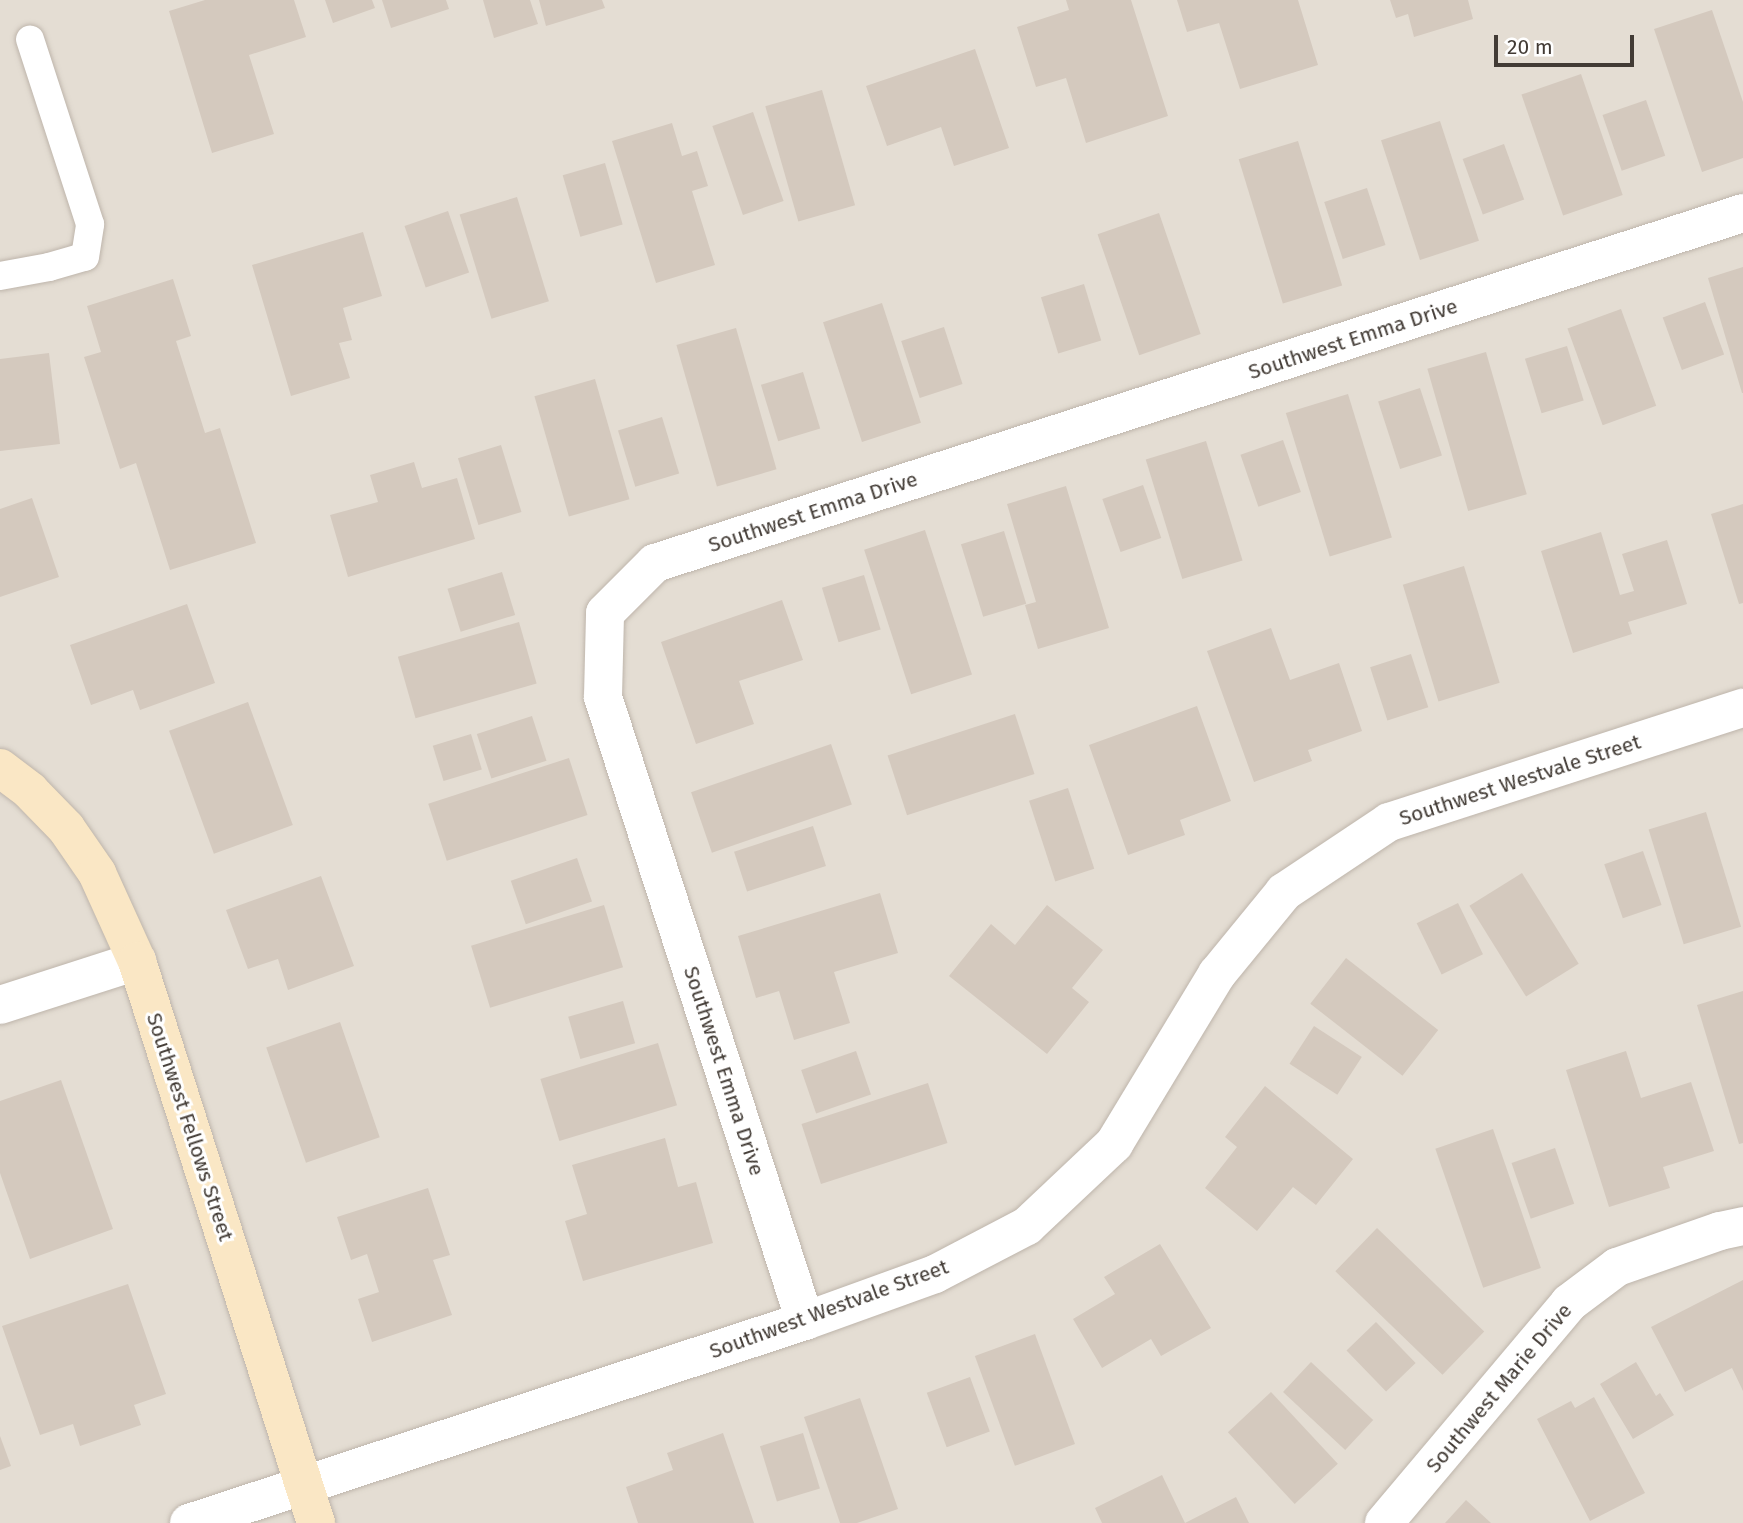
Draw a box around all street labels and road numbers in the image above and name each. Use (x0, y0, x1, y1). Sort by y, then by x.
street label: Southwest Emma Drive (1245, 293, 1461, 385)
street label: Southwest Emma Drive (705, 466, 921, 558)
street label: Southwest Westvale Street (1396, 729, 1644, 831)
street label: Southwest Emma Drive (678, 963, 770, 1179)
street label: Southwest Fellows Street (141, 1010, 239, 1244)
street label: Southwest Westvale Street (706, 1254, 952, 1364)
street label: Southwest Marie Drive (1421, 1298, 1577, 1478)

